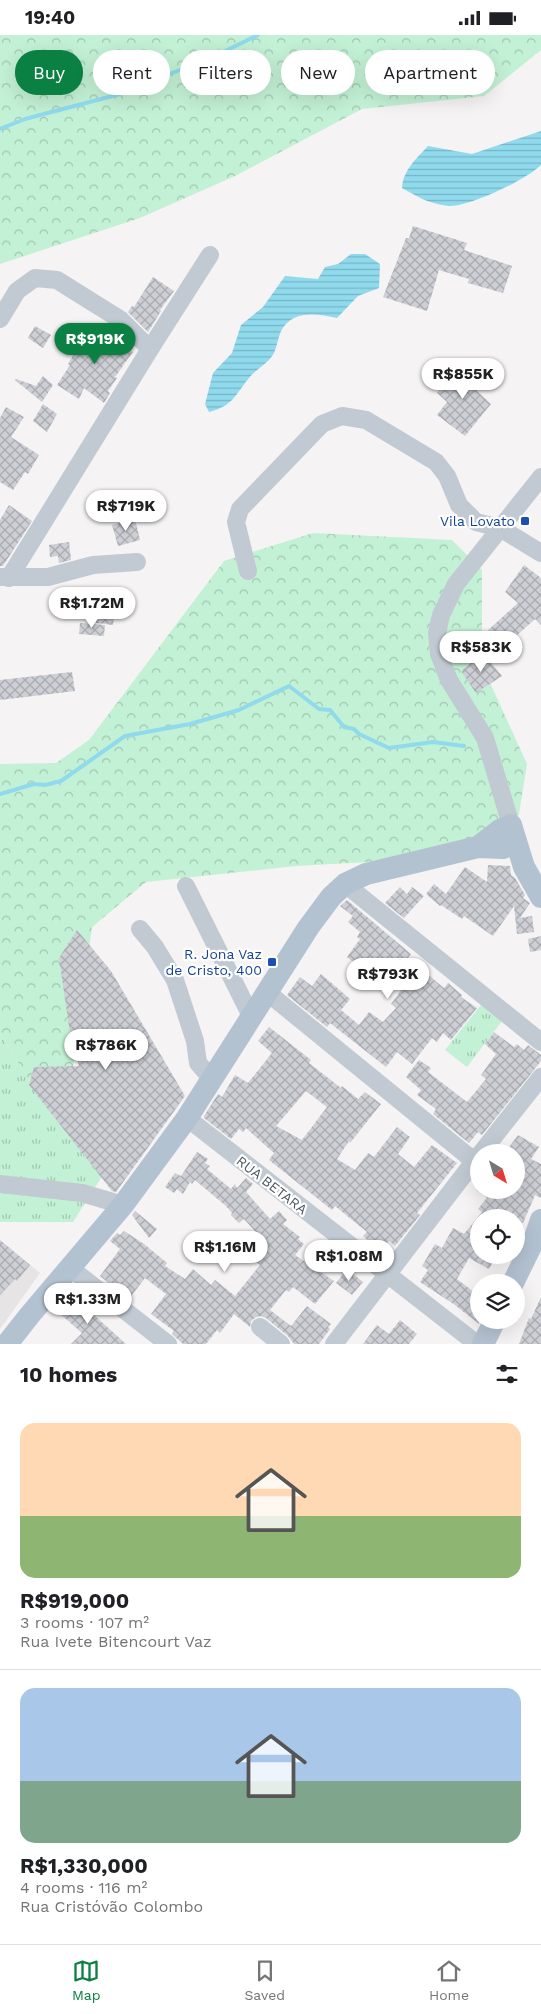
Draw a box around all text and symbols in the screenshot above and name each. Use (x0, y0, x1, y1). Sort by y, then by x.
text: 19:40 (25, 6, 75, 29)
chip: Buy (15, 50, 83, 95)
chip: Rent (93, 50, 170, 95)
chip: Filters (180, 50, 271, 95)
chip: New (281, 50, 355, 95)
chip: Apartment (365, 50, 495, 95)
pin: R$919K (54, 323, 136, 365)
text: R$919K (66, 329, 124, 348)
pin: R$855K (422, 357, 504, 400)
text: R$855K (432, 364, 494, 383)
pin: R$719K (85, 489, 167, 532)
text: R$719K (97, 496, 155, 515)
place label: Vila Lovato (440, 513, 515, 529)
marker: Vila Lovato (519, 515, 531, 527)
pin: R$1.72M (46, 587, 138, 629)
text: R$1.72M (60, 593, 124, 612)
pin: R$583K (440, 631, 522, 673)
text: R$583K (450, 637, 512, 656)
place label: R. Jona Vaz de Cristo, 400 (165, 946, 262, 978)
marker: R. Jona Vaz de Cristo, 400 (266, 956, 278, 968)
pin: R$793K (347, 957, 429, 1000)
text: R$793K (357, 964, 419, 983)
pin: R$786K (65, 1029, 147, 1071)
text: R$786K (75, 1035, 137, 1054)
north arrow (470, 1144, 525, 1199)
map controls (470, 1144, 525, 1329)
street label: RUA BETARA (233, 1152, 311, 1218)
button: locate (470, 1209, 525, 1264)
pin: R$1.16M (179, 1231, 271, 1273)
text: R$1.16M (194, 1237, 256, 1256)
pin: R$1.08M (303, 1239, 395, 1282)
text: R$1.08M (315, 1246, 383, 1265)
button: layers (470, 1274, 525, 1329)
pin: R$1.33M (42, 1283, 134, 1325)
text: R$1.33M (55, 1289, 121, 1308)
icon: filters (493, 1360, 521, 1388)
text: 10 homes (20, 1362, 117, 1387)
icon: home (226, 1455, 316, 1545)
text: R$919,000 (20, 1588, 129, 1613)
text: 3 rooms · 107 m² (20, 1613, 149, 1632)
text: Rua Ivete Bitencourt Vaz (20, 1632, 212, 1651)
icon: home (226, 1721, 316, 1811)
text: R$1,330,000 (20, 1853, 148, 1878)
text: 4 rooms · 116 m² (20, 1878, 147, 1897)
text: Rua Cristóvão Colombo (20, 1897, 203, 1916)
tab: Map (72, 1957, 101, 2003)
tab: Saved (244, 1957, 285, 2003)
tab: Home (429, 1957, 469, 2003)

